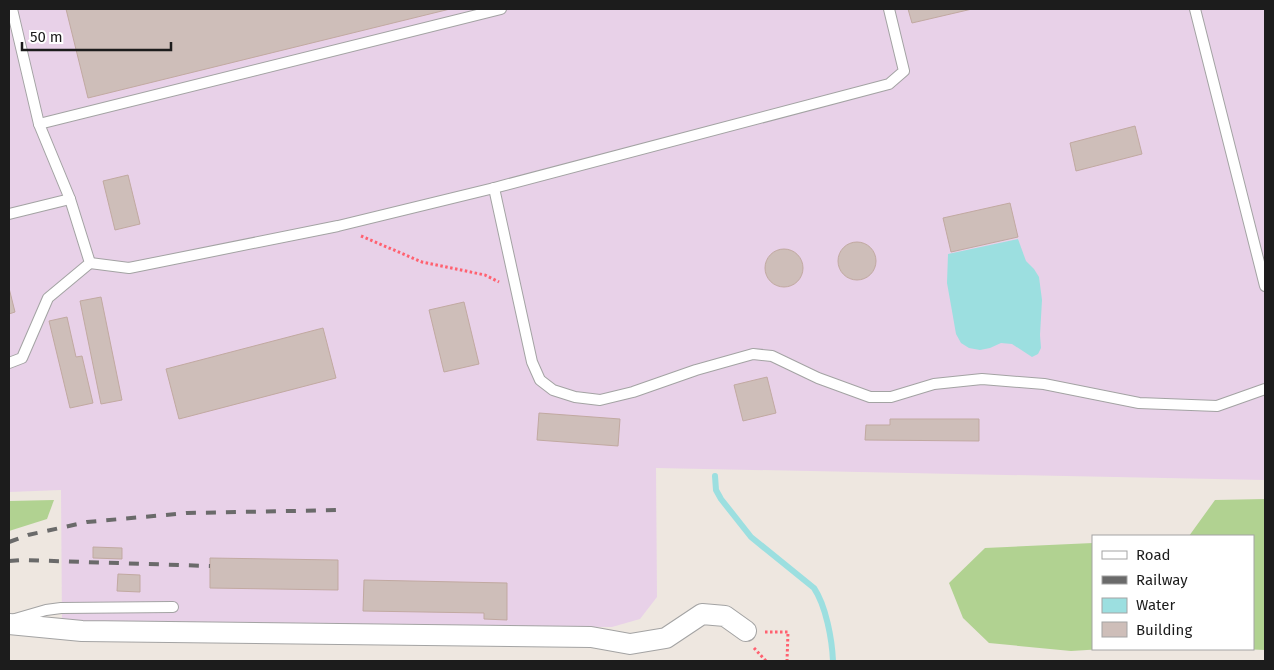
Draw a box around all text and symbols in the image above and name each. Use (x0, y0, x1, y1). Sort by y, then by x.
scale bar (22, 20, 171, 52)
text: 50 m (30, 28, 63, 46)
legend (1092, 535, 1254, 650)
text: Road (1136, 546, 1171, 564)
text: Railway (1136, 571, 1188, 589)
text: Water (1136, 596, 1175, 614)
text: Building (1136, 621, 1192, 639)

